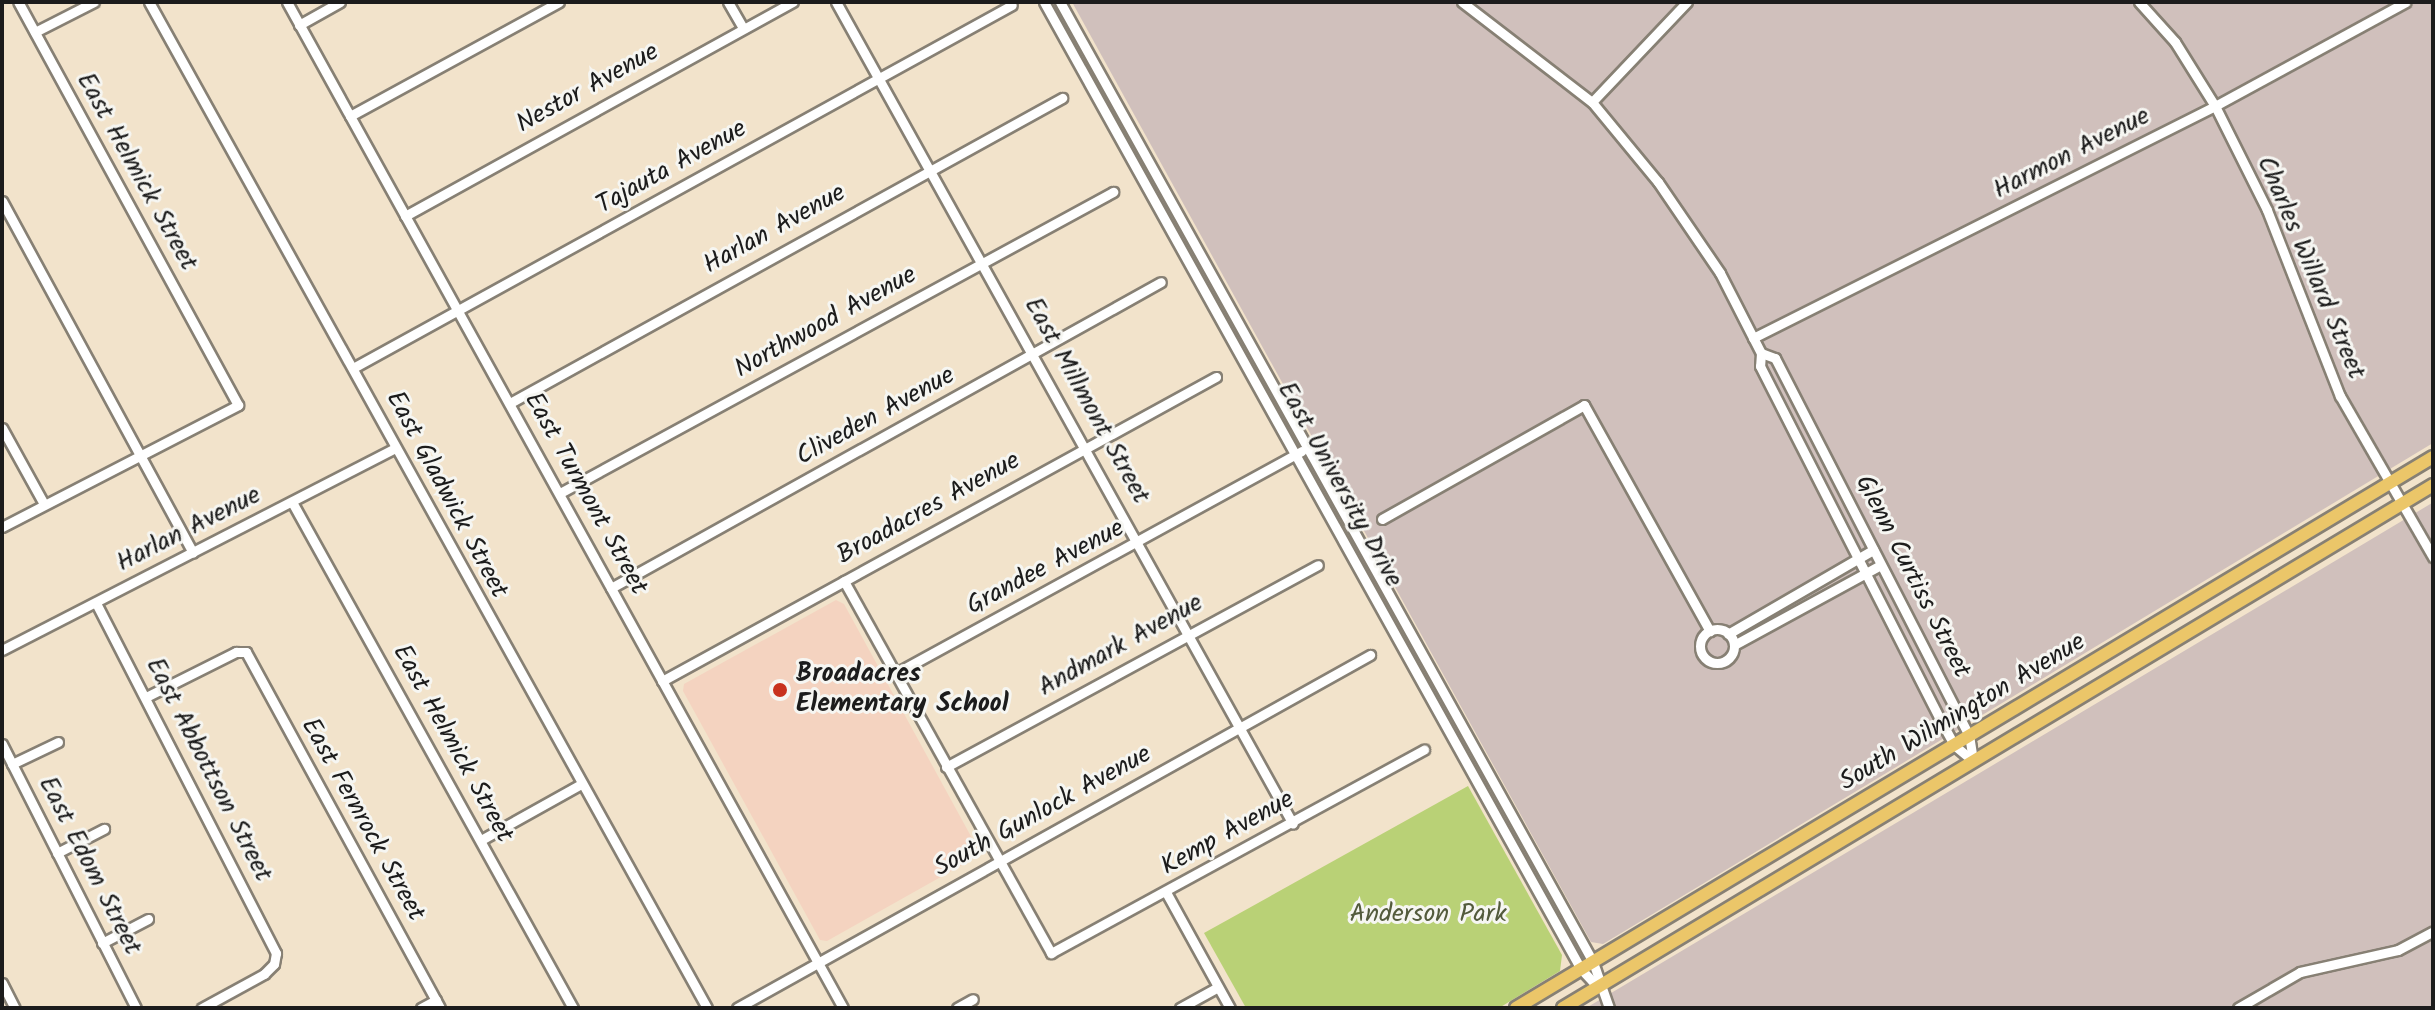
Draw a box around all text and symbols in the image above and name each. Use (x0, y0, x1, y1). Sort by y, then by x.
street label: Nestor Avenue (511, 37, 665, 141)
street label: East Helmick Street (69, 68, 203, 276)
street label: Harmon Avenue (1989, 101, 2155, 207)
street label: Tajauta Avenue (592, 114, 752, 222)
street label: Charles Willard Street (2249, 152, 2371, 384)
street label: Harlan Avenue (699, 178, 851, 282)
street label: Northwood Avenue (730, 260, 922, 386)
street label: East Millmont Street (1016, 292, 1156, 510)
street label: Cliveden Avenue (791, 361, 961, 473)
street label: East University Drive (1270, 377, 1408, 593)
street label: East Gladwick Street (378, 386, 514, 604)
street label: East Turmont Street (516, 387, 654, 601)
street label: Broadacres Avenue (832, 446, 1026, 572)
street label: Glenn Curtiss Street (1847, 470, 1977, 684)
street label: Harlan Avenue (112, 480, 266, 580)
street label: Grandee Avenue (962, 513, 1130, 623)
street label: Andmark Avenue (1033, 588, 1209, 704)
street label: South Wilmington Avenue (1834, 627, 2092, 799)
street label: East Helmick Street (385, 640, 519, 848)
street label: East Abbottson Street (138, 653, 278, 887)
place label: Broadacres Elementary School (796, 659, 1009, 720)
marker: Broadacres Elementary School (771, 681, 789, 699)
street label: East Fernrock Street (293, 713, 431, 927)
street label: South Gunlock Avenue (929, 739, 1157, 885)
street label: East Edom Street (31, 772, 147, 960)
street label: Kemp Avenue (1156, 785, 1300, 883)
park label: Anderson Park (1349, 899, 1507, 931)

